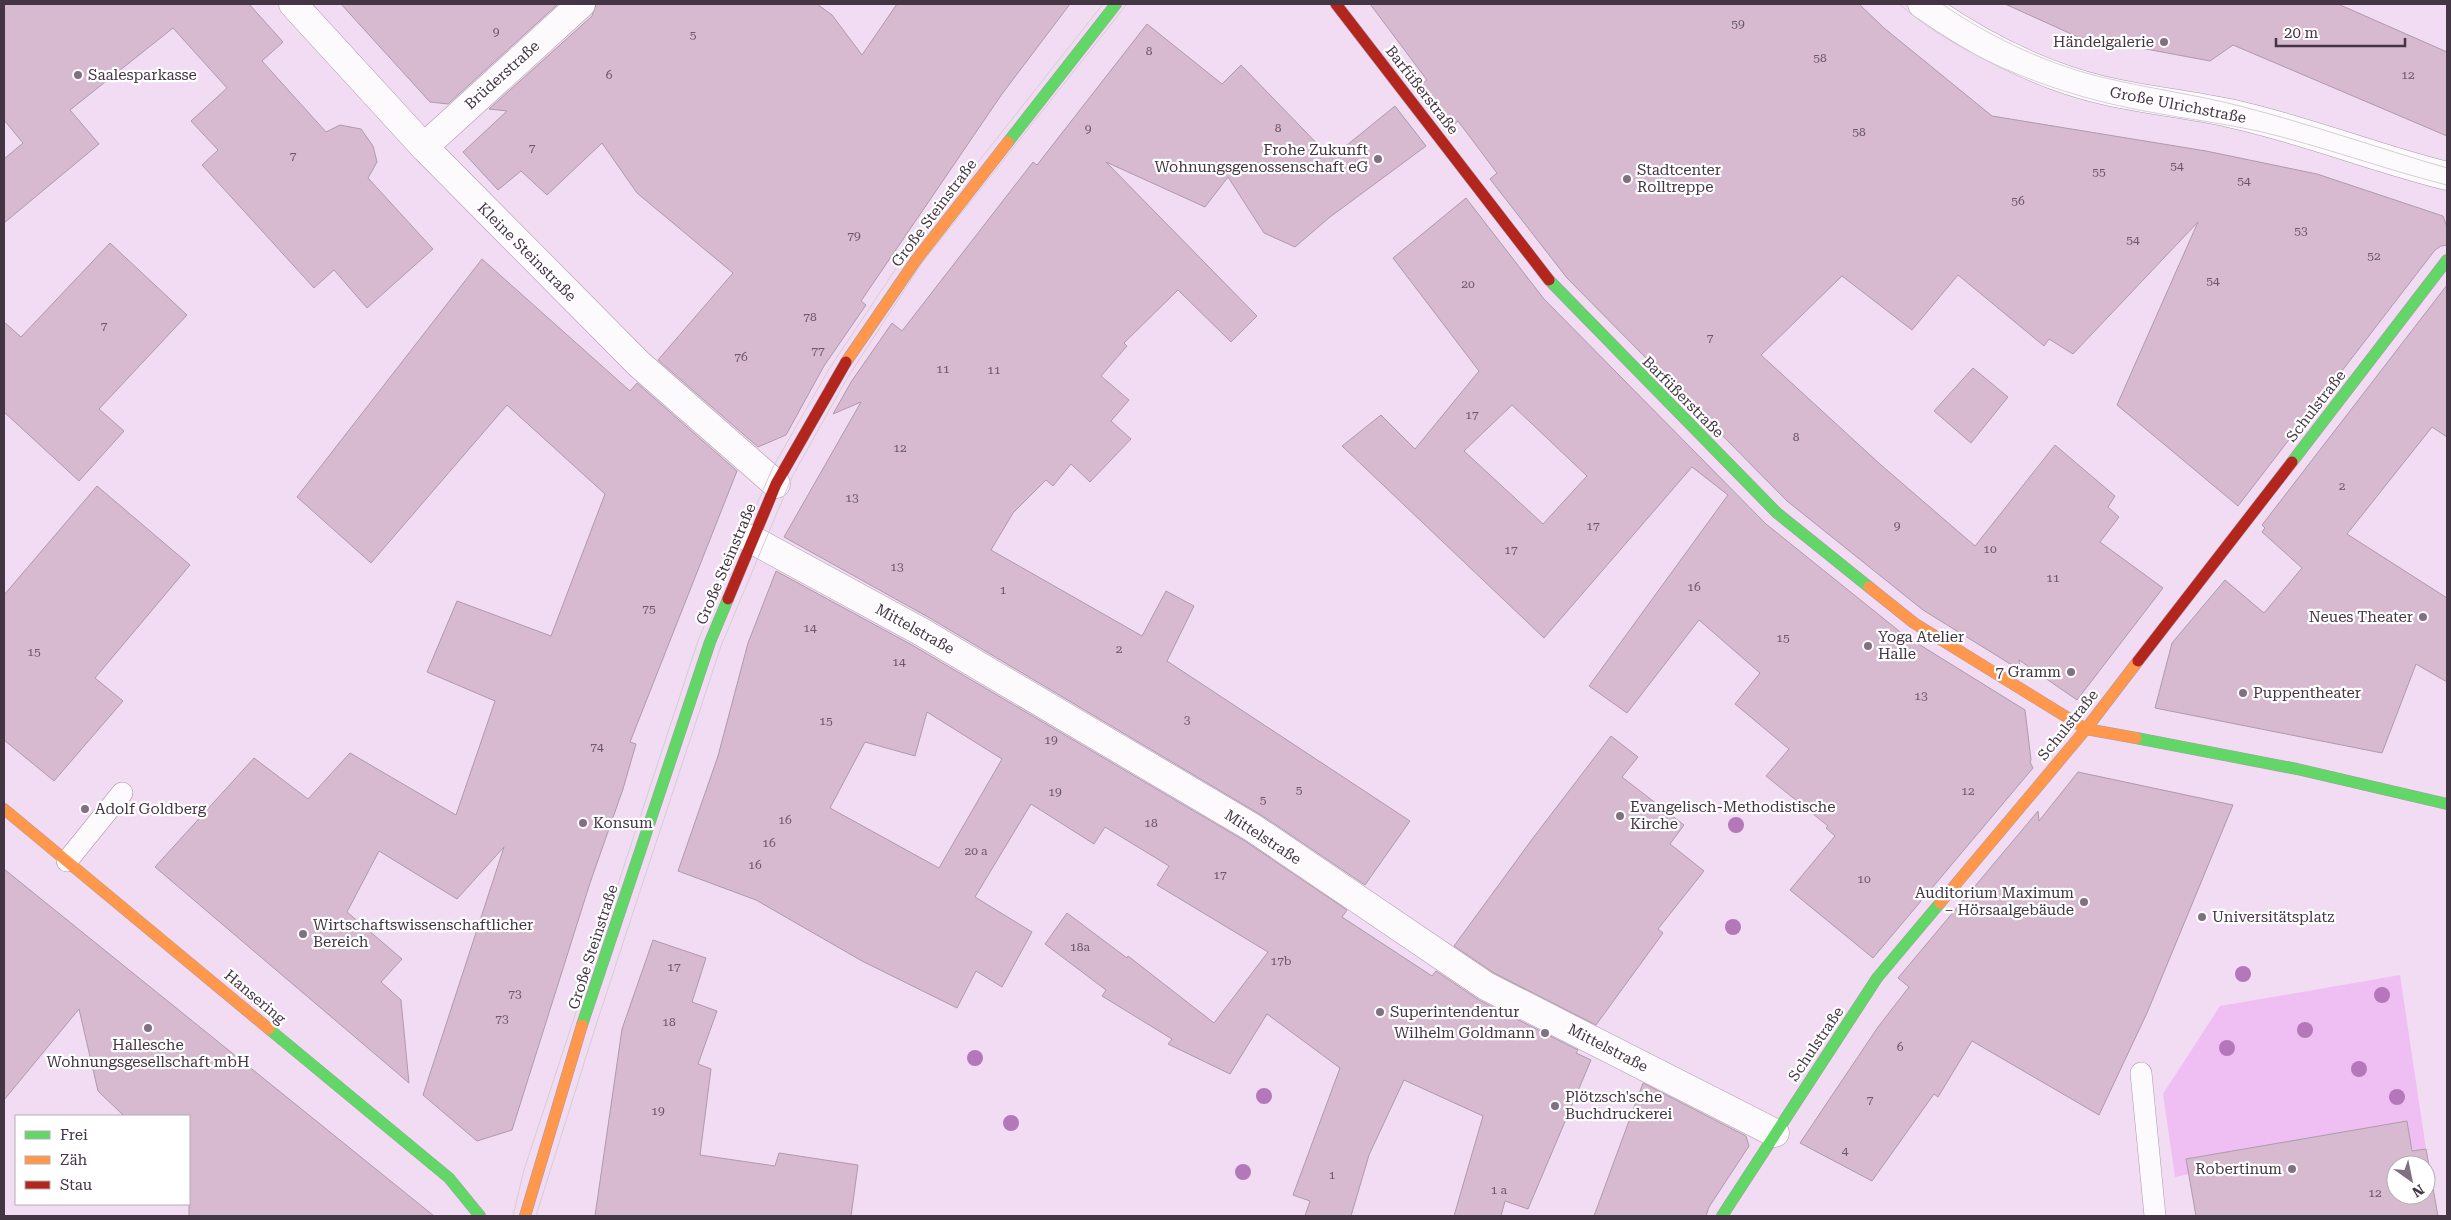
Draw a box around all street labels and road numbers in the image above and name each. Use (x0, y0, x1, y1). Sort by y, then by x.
street label: Brüderstraße (461, 37, 543, 113)
street label: Barfüßerstraße (1382, 42, 1462, 138)
street label: Große Ulrichstraße (2108, 83, 2248, 127)
street label: Große Steinstraße (888, 156, 980, 270)
street label: Kleine Steinstraße (474, 199, 580, 305)
street label: Barfüßerstraße (1639, 353, 1727, 441)
street label: Schulstraße (2282, 367, 2350, 445)
street label: Große Steinstraße (692, 501, 760, 627)
street label: Mittelstraße (872, 600, 958, 658)
street label: Schulstraße (2034, 686, 2102, 764)
street label: Mittelstraße (1221, 806, 1305, 868)
street label: Große Steinstraße (564, 882, 622, 1012)
street label: Hansering (221, 966, 290, 1028)
street label: Schulstraße (1785, 1003, 1847, 1085)
street label: Mittelstraße (1565, 1020, 1651, 1076)

